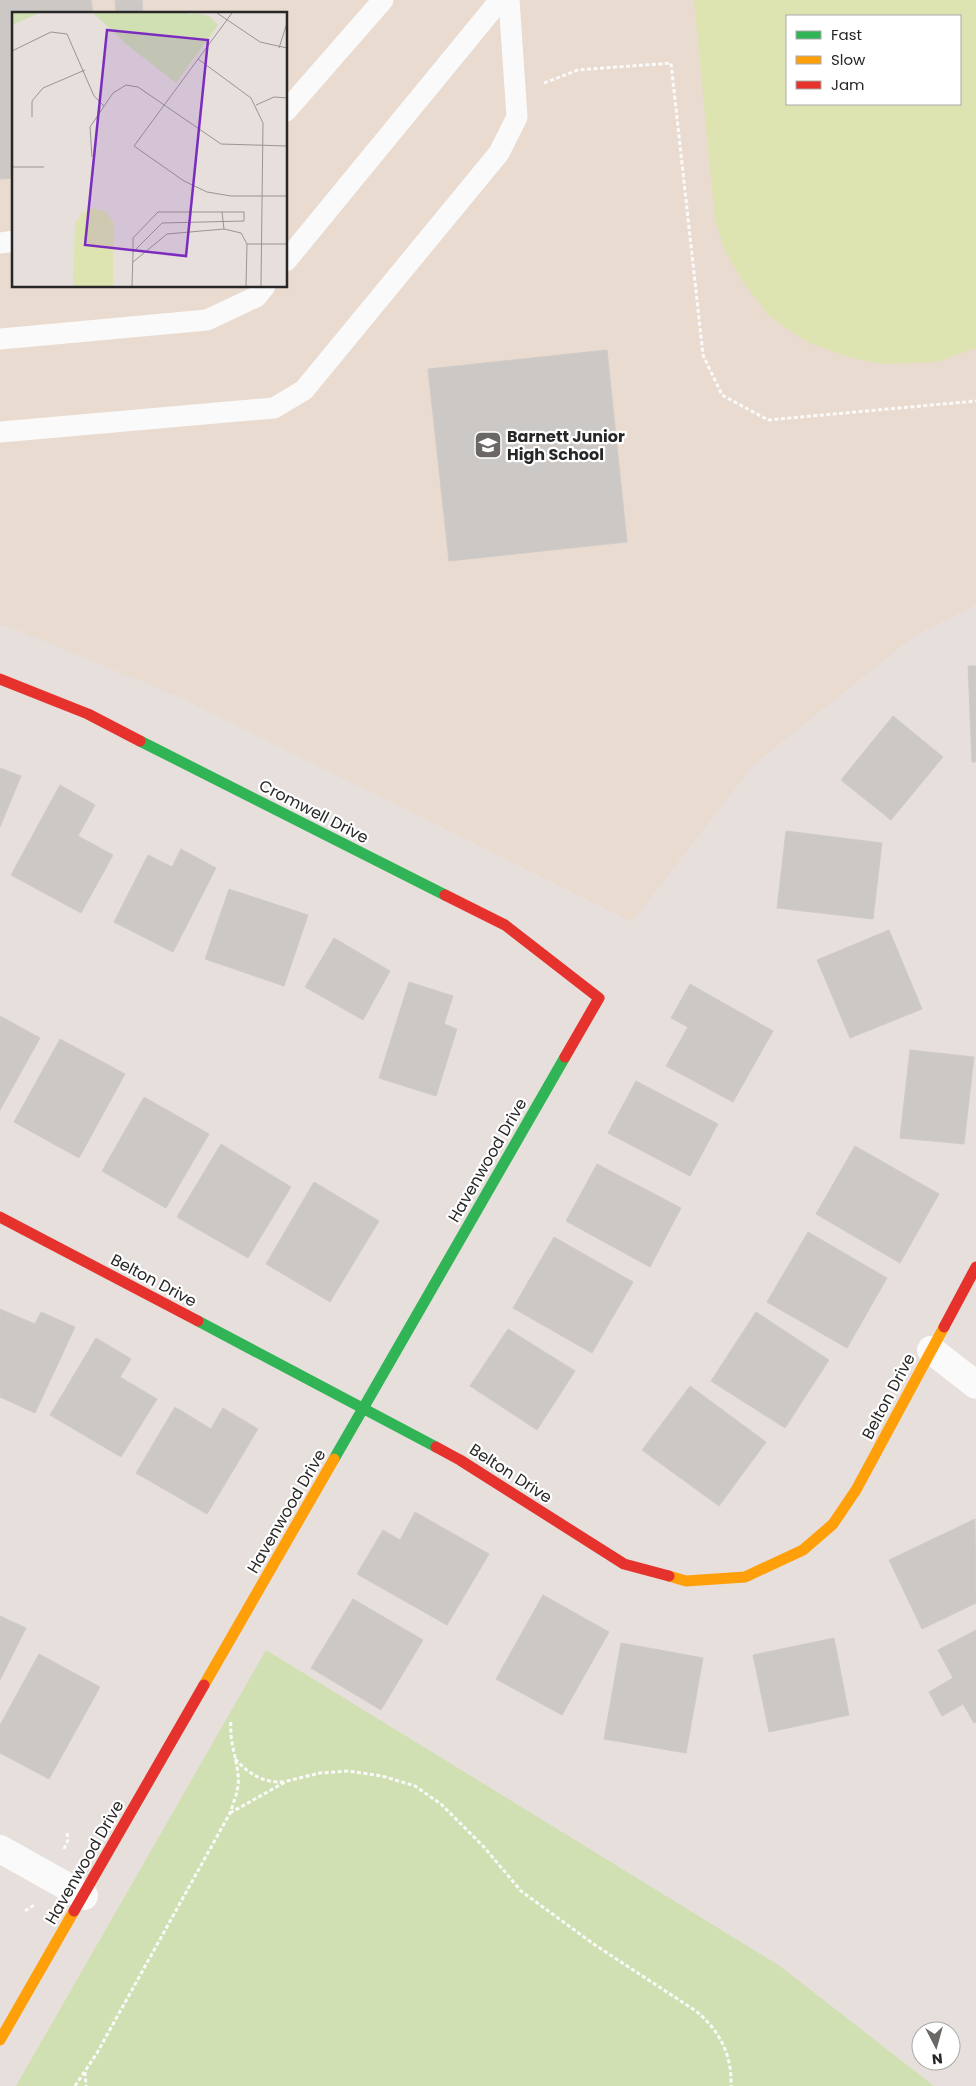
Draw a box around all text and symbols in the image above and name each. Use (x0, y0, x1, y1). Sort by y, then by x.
inset map (12, 12, 288, 288)
legend (786, 15, 961, 105)
text: Fast (831, 24, 862, 45)
text: Slow (831, 49, 866, 70)
text: Jam (831, 74, 865, 95)
place label: Barnett Junior High School (507, 425, 625, 466)
school or university icon: Barnett Junior High School (473, 430, 503, 460)
street label: Cromwell Drive (255, 774, 373, 849)
street label: Havenwood Drive (443, 1094, 532, 1227)
street label: Belton Drive (107, 1248, 201, 1313)
street label: Belton Drive (856, 1349, 921, 1443)
street label: Belton Drive (465, 1438, 557, 1509)
street label: Havenwood Drive (242, 1445, 331, 1578)
street label: Havenwood Drive (40, 1796, 129, 1929)
north arrow (911, 2021, 961, 2071)
text: N (931, 2048, 944, 2069)

